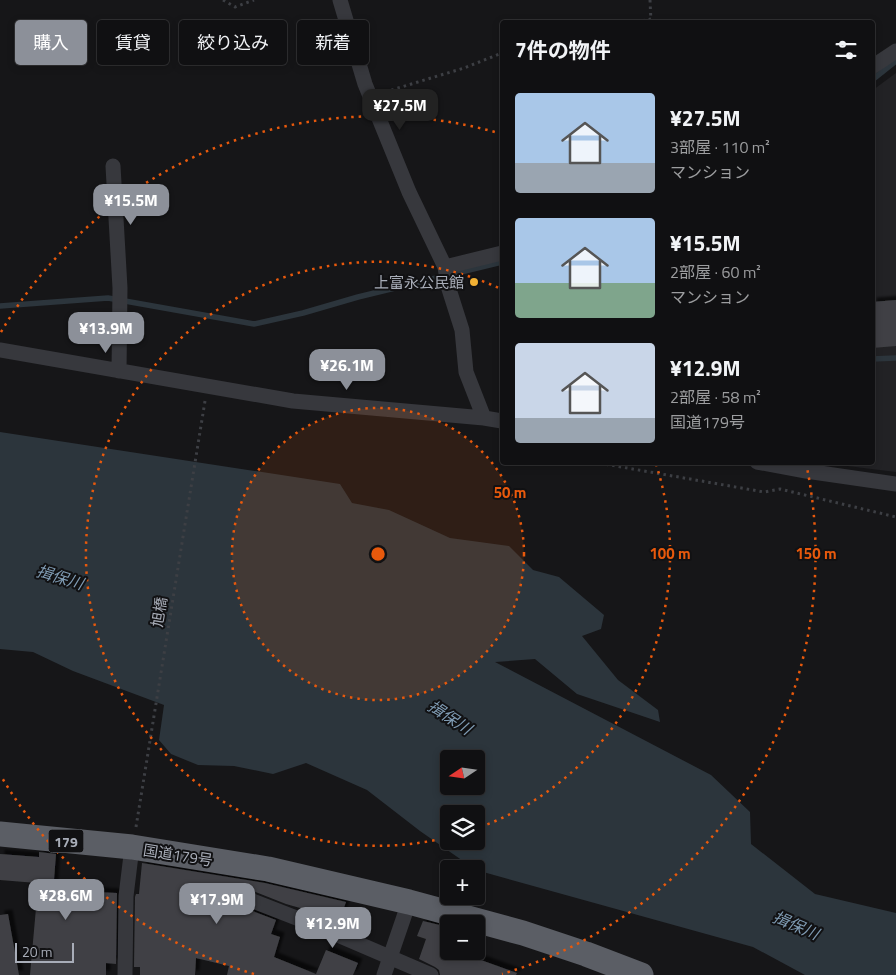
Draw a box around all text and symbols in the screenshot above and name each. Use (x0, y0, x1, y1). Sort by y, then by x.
chip: 購入 (15, 20, 87, 65)
chip: 賃貸 (97, 20, 169, 65)
chip: 絞り込み (179, 20, 287, 65)
chip: 新着 (297, 20, 369, 65)
text: 7件の物件 (515, 34, 611, 66)
icon: filters (832, 36, 860, 64)
pin: ¥27.5M (359, 88, 441, 131)
text: ¥27.5M (373, 93, 427, 117)
text: ¥27.5M (670, 102, 740, 134)
icon: home (555, 113, 615, 173)
text: 3部屋 · 110 m² (670, 135, 770, 159)
text: マンション (670, 160, 750, 184)
pin: ¥15.5M (90, 184, 172, 226)
text: ¥15.5M (104, 188, 158, 212)
text: ¥15.5M (670, 227, 740, 259)
icon: home (555, 238, 615, 298)
text: 2部屋 · 60 m² (670, 260, 761, 284)
place label: 上富永公民館 (374, 271, 464, 294)
marker: 上富永公民館 (468, 276, 480, 288)
text: マンション (670, 285, 750, 309)
pin: ¥13.9M (65, 312, 147, 354)
text: ¥13.9M (79, 316, 133, 340)
pin: ¥26.1M (306, 348, 388, 391)
text: ¥12.9M (670, 352, 740, 384)
text: ¥26.1M (320, 353, 374, 377)
icon: home (555, 363, 615, 423)
text: 2部屋 · 58 m² (670, 385, 761, 409)
text: 国道179号 (670, 410, 745, 434)
text: 50 m (494, 481, 526, 504)
text: 100 m (649, 542, 691, 565)
text: 150 m (795, 542, 837, 565)
centre of rings (369, 545, 387, 563)
water label: 揖保川 (34, 559, 88, 596)
street label: 旭橋 (145, 595, 173, 629)
water label: 揖保川 (423, 694, 478, 741)
north arrow (440, 750, 485, 795)
map controls (440, 750, 485, 960)
button: layers (440, 805, 485, 850)
road number: 179 (48, 829, 84, 852)
street label: 国道179号 (142, 838, 214, 872)
button: + (440, 860, 485, 905)
pin: ¥28.6M (25, 878, 107, 921)
pin: ¥17.9M (176, 882, 258, 925)
text: ¥28.6M (39, 883, 93, 907)
text: ¥17.9M (190, 887, 244, 911)
water label: 揖保川 (769, 905, 825, 946)
pin: ¥12.9M (292, 906, 374, 949)
text: ¥12.9M (306, 911, 360, 935)
button: − (440, 915, 485, 960)
scale bar (15, 940, 74, 963)
text: 20 m (22, 941, 52, 962)

